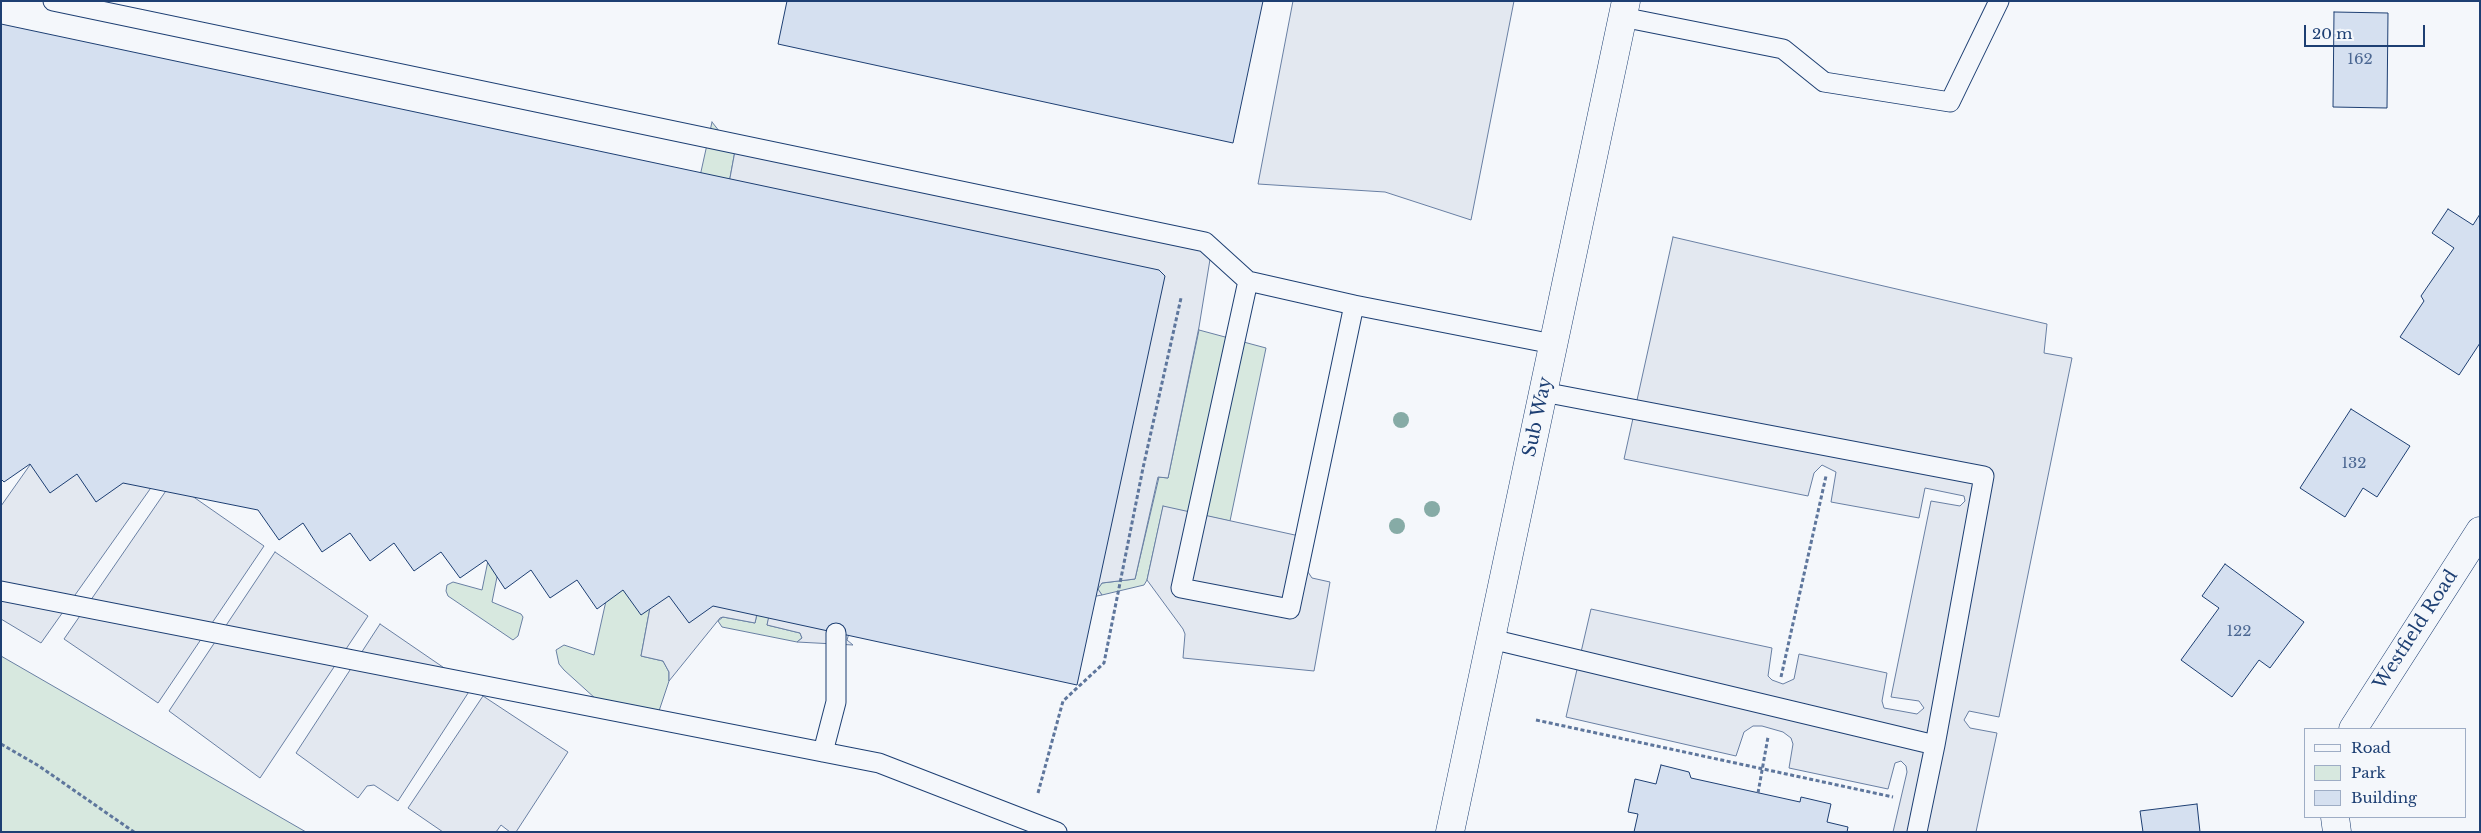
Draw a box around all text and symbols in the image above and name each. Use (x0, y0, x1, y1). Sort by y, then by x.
scale bar (2306, 15, 2427, 47)
text: 20 m (2312, 24, 2352, 43)
house number: 162 (2347, 51, 2373, 69)
street label: Sub Way (1519, 375, 1557, 459)
house number: 132 (2341, 455, 2367, 473)
street label: Westfield Road (2369, 566, 2463, 694)
house number: 122 (2226, 623, 2252, 641)
legend (2304, 728, 2466, 818)
text: Road (2351, 738, 2391, 757)
text: Park (2351, 763, 2386, 782)
text: Building (2351, 788, 2417, 807)

